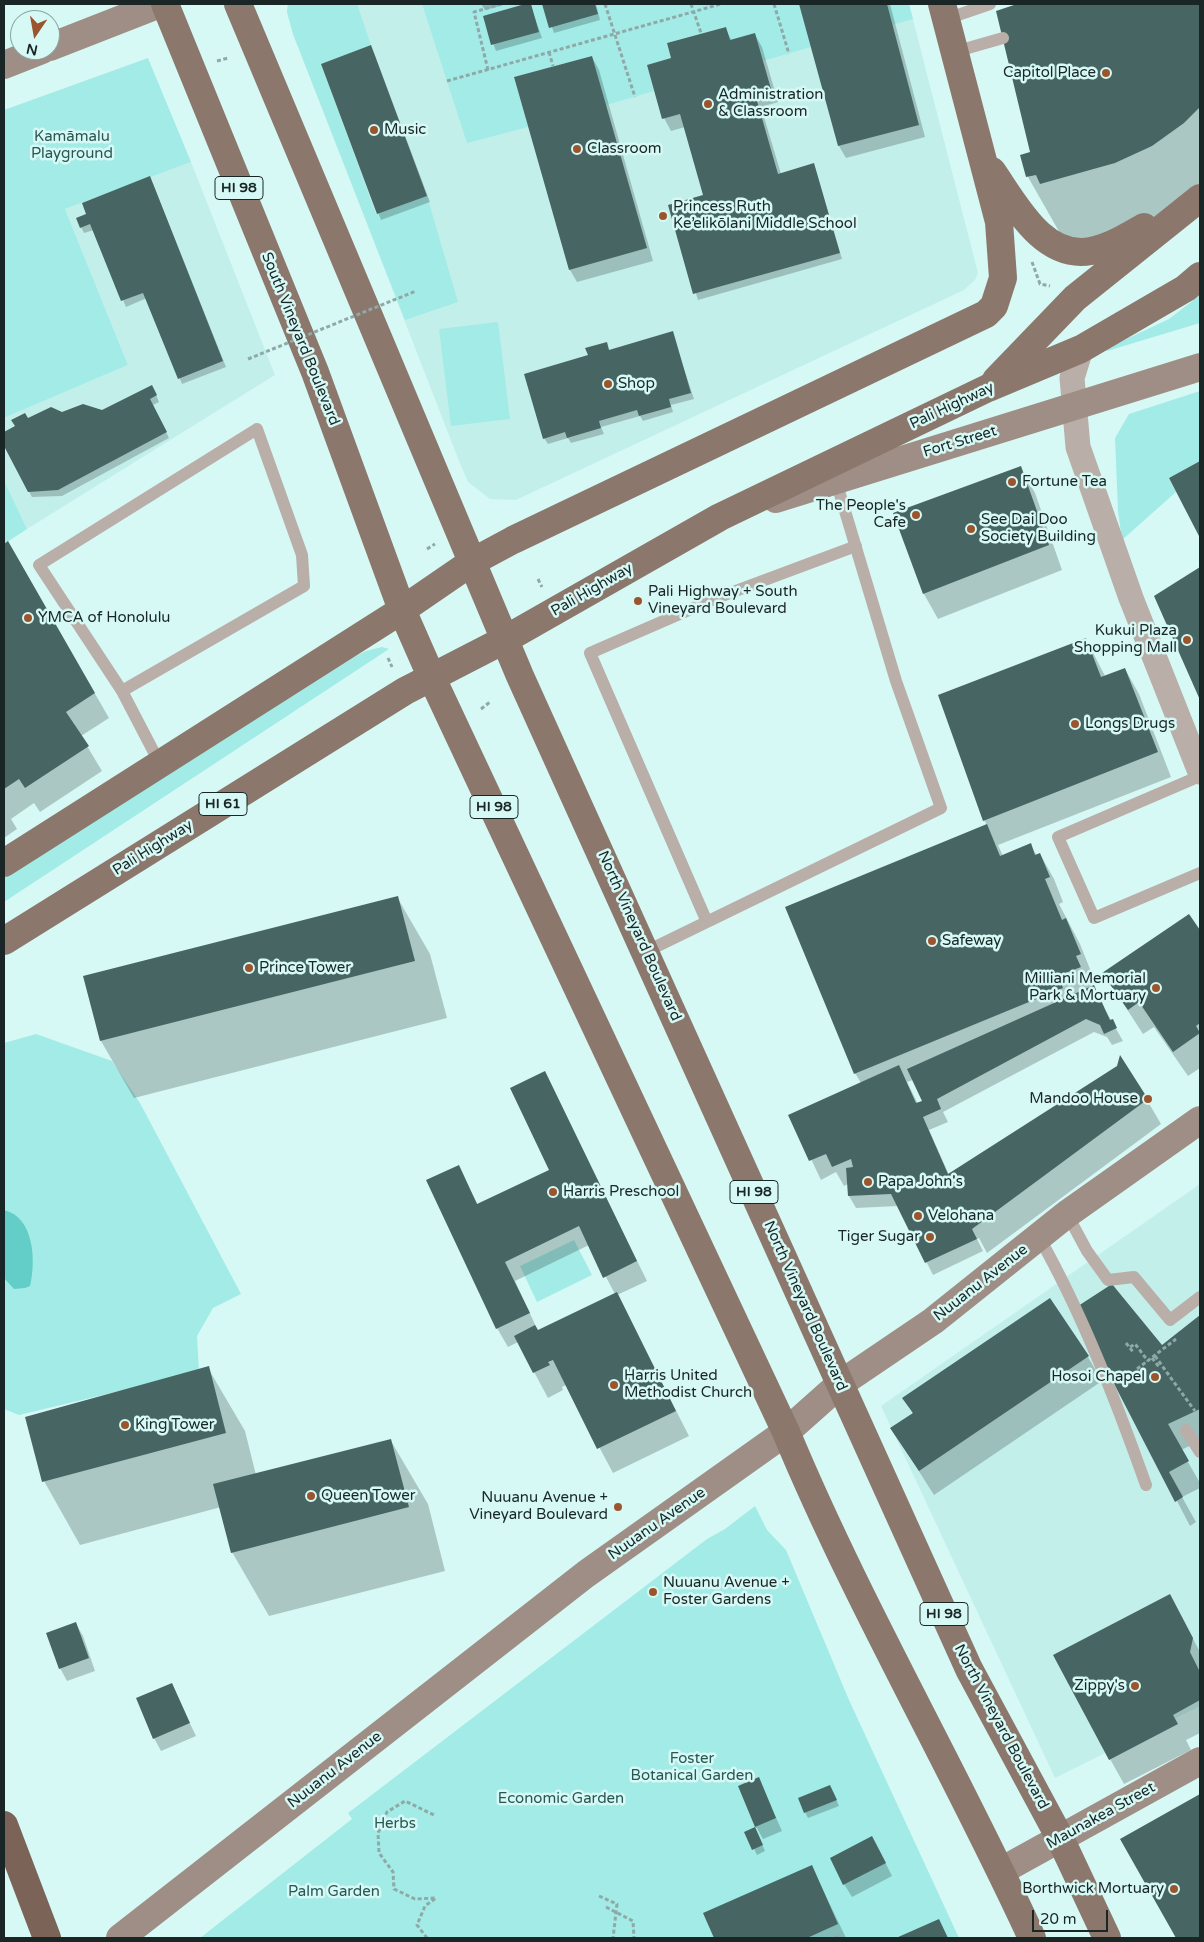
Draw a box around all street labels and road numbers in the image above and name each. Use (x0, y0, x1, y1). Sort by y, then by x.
road number: HI 98 (215, 177, 263, 200)
street label: South Vineyard Boulevard (257, 250, 343, 428)
street label: Pali Highway (907, 379, 997, 433)
street label: Fort Street (921, 422, 999, 462)
street label: Pali Highway (548, 559, 636, 621)
road number: HI 61 (199, 792, 247, 816)
road number: HI 98 (470, 796, 518, 819)
street label: Pali Highway (110, 816, 196, 880)
street label: North Vineyard Boulevard (593, 848, 685, 1024)
road number: HI 98 (730, 1180, 778, 1204)
street label: North Vineyard Boulevard (759, 1218, 851, 1394)
street label: Nuuanu Avenue (930, 1241, 1032, 1325)
street label: Nuuanu Avenue (605, 1484, 709, 1564)
road number: HI 98 (920, 1602, 968, 1626)
street label: North Vineyard Boulevard (950, 1641, 1052, 1813)
street label: Nuuanu Avenue (284, 1728, 386, 1812)
street label: Maunakea Street (1044, 1779, 1158, 1853)

